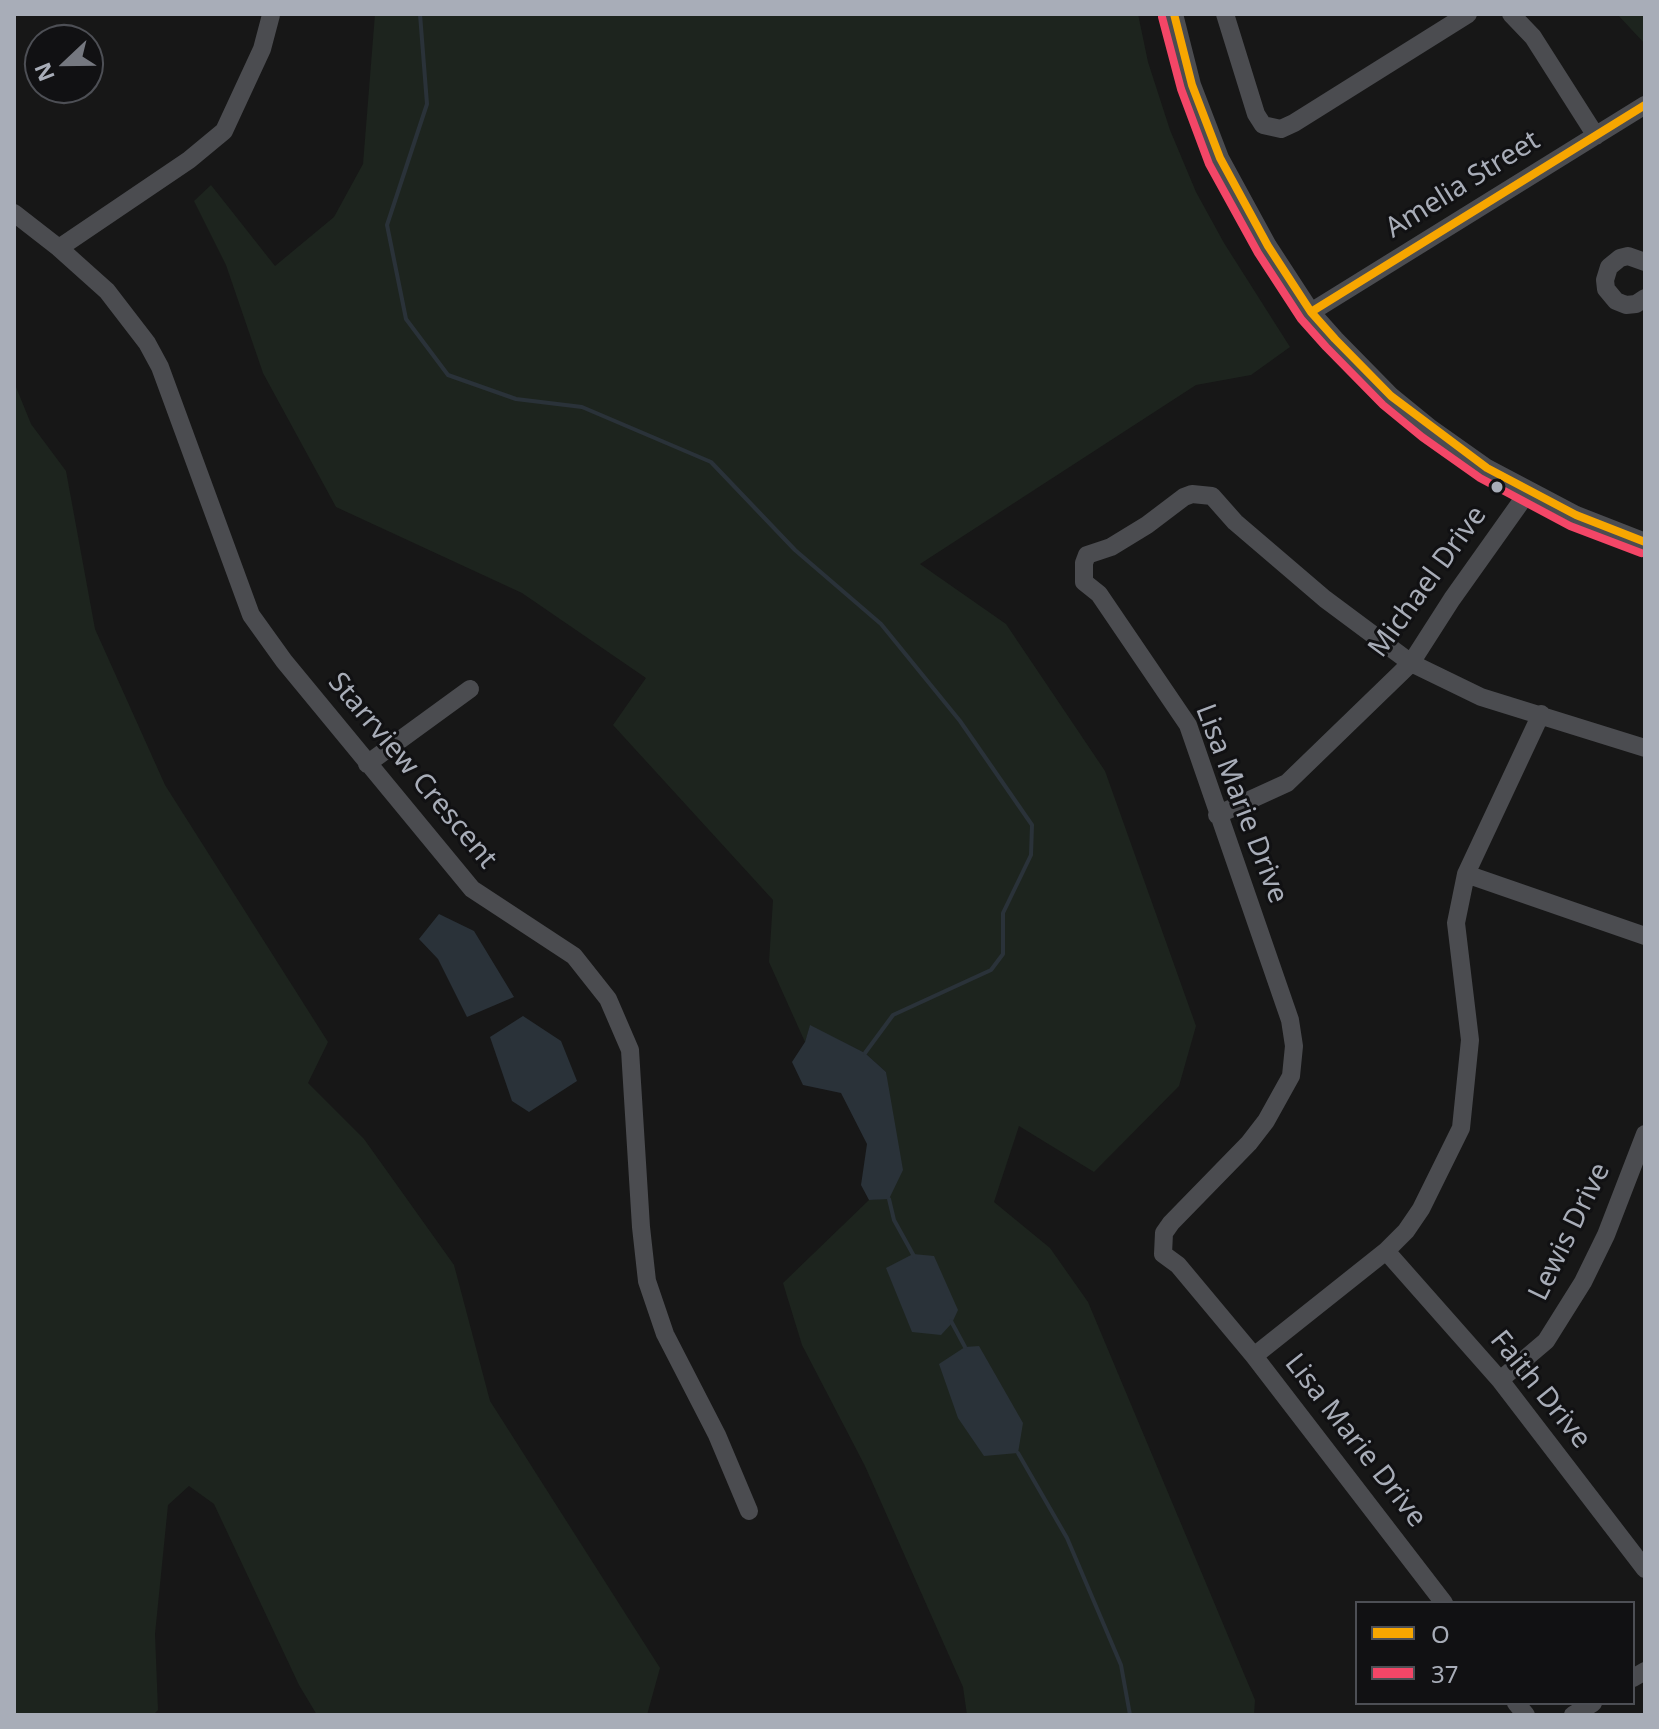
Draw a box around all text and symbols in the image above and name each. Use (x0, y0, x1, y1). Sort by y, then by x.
north arrow (24, 24, 104, 104)
text: N (26, 58, 61, 86)
street label: Amelia Street (1380, 124, 1546, 246)
unlabelled marker (1489, 479, 1505, 495)
street label: Michael Drive (1362, 500, 1494, 664)
street label: Starrview Crescent (320, 666, 504, 876)
street label: Lisa Marie Drive (1188, 700, 1294, 908)
street label: Lewis Drive (1522, 1158, 1618, 1306)
street label: Faith Drive (1482, 1324, 1598, 1456)
street label: Lisa Marie Drive (1277, 1348, 1433, 1534)
legend (1355, 1601, 1635, 1705)
text: O (1431, 1617, 1450, 1650)
text: 37 (1431, 1657, 1458, 1690)

